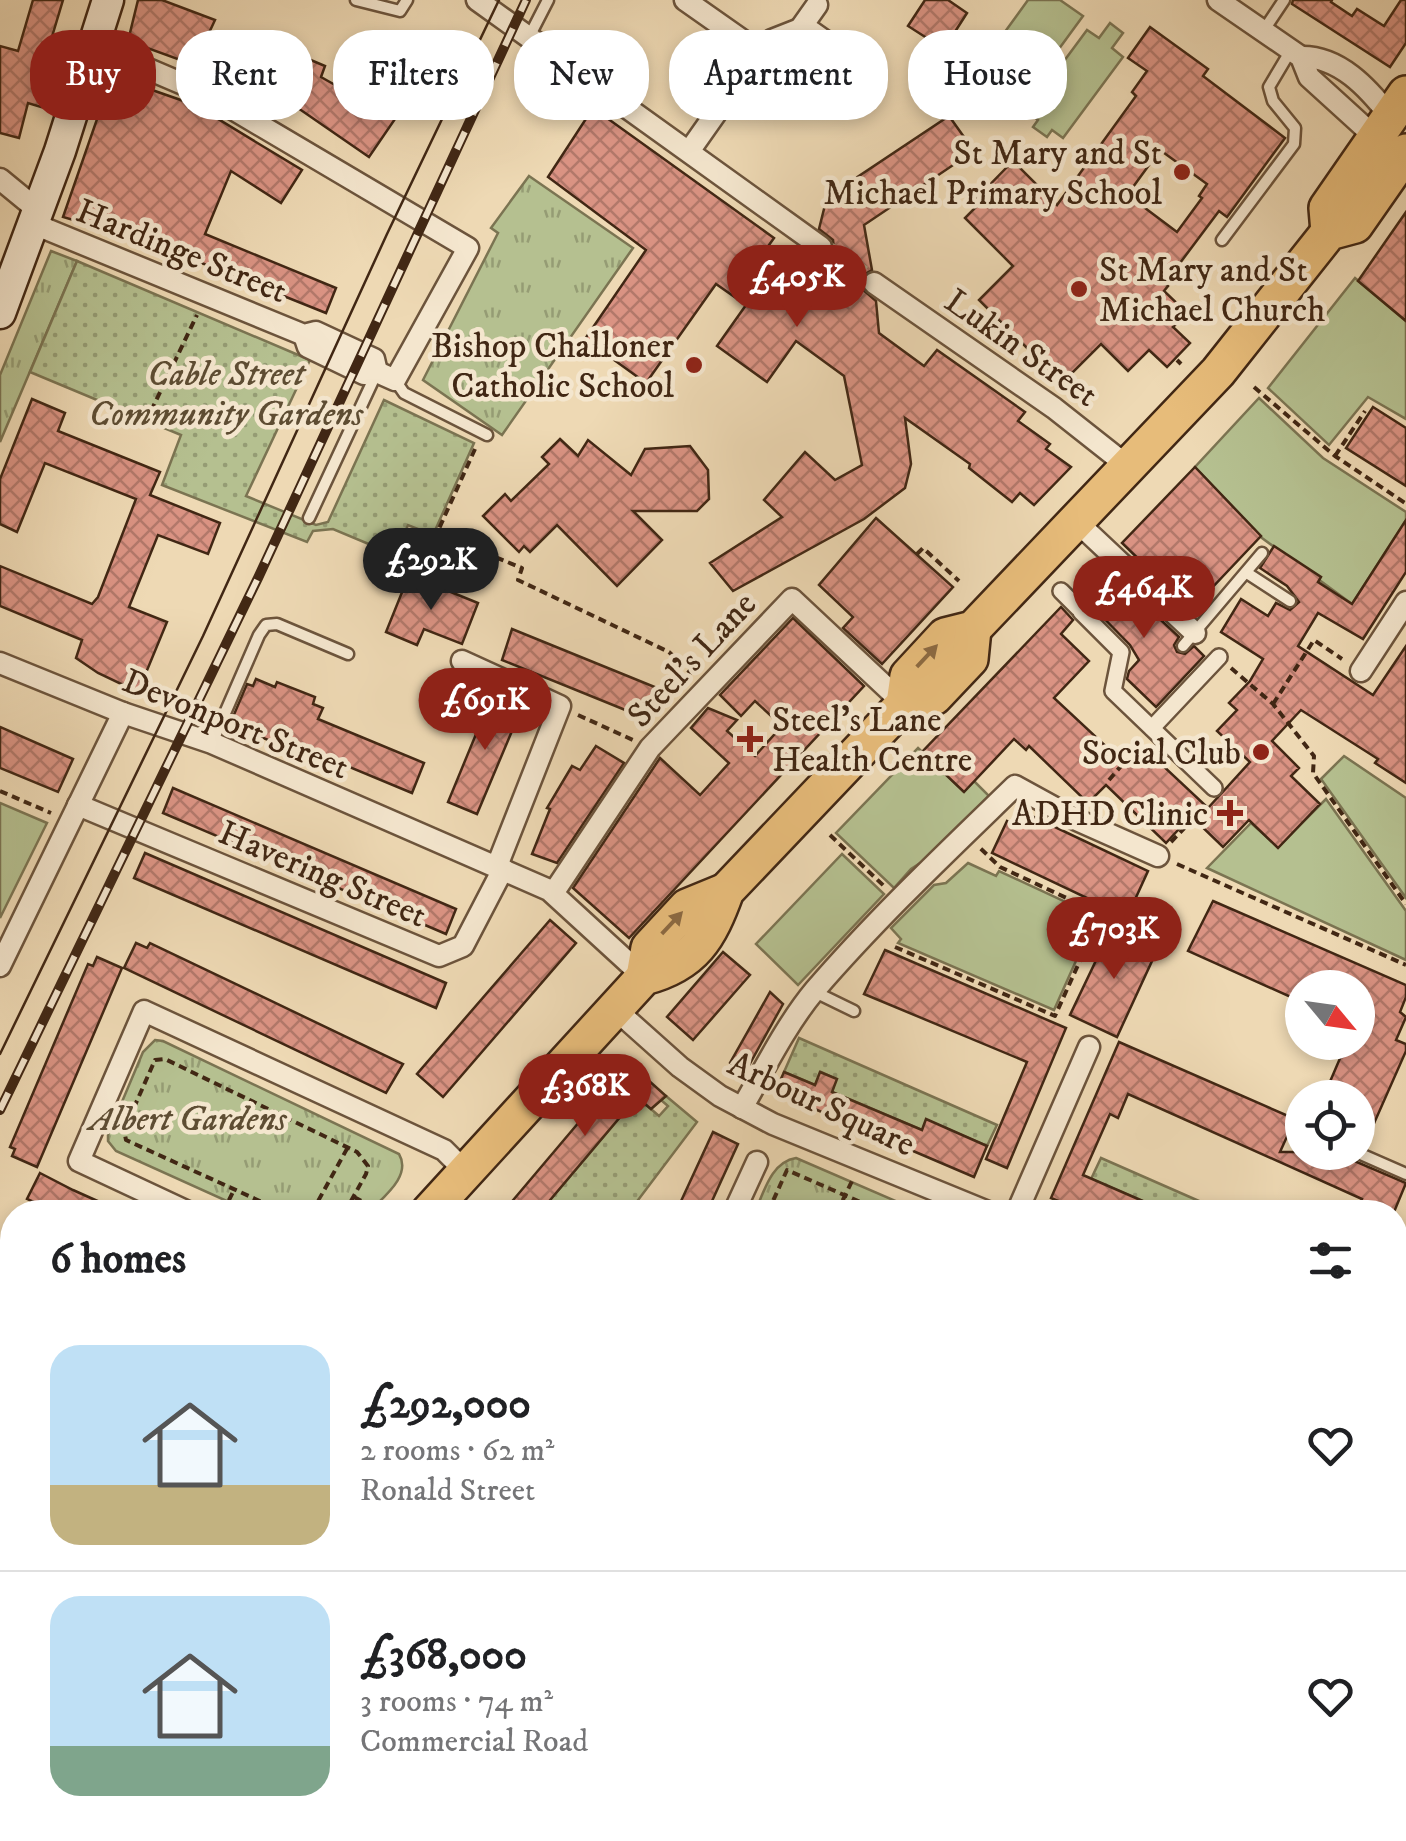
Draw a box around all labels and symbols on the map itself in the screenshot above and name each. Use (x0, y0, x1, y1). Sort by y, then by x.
place label: St Mary and St Michael Primary School (823, 132, 1162, 216)
marker: St Mary and St Michael Primary School (1171, 161, 1193, 183)
street label: Hardinge Street (69, 190, 293, 314)
pin: £405K (727, 245, 867, 330)
place label: St Mary and St Michael Church (1099, 249, 1325, 333)
marker: St Mary and St Michael Church (1068, 278, 1090, 300)
street label: Lukin Street (936, 280, 1106, 417)
place label: Bishop Challoner Catholic School (431, 325, 674, 409)
park label: Cable Street Community Gardens (89, 353, 365, 437)
marker: Bishop Challoner Catholic School (683, 354, 705, 376)
pin: £292K (361, 528, 501, 613)
pin: £464K (1074, 556, 1214, 641)
street label: Steel's Lane (619, 583, 766, 737)
one-way arrow (915, 644, 938, 668)
street label: Devonport Street (116, 659, 355, 790)
pin: £691K (415, 668, 555, 753)
place label: Steel's Lane Health Centre (772, 699, 972, 783)
marker: Steel's Lane Health Centre (737, 726, 763, 752)
place label: Social Club (1082, 732, 1241, 776)
marker: Social Club (1250, 741, 1272, 763)
place label: ADHD Clinic (1012, 793, 1208, 837)
marker: ADHD Clinic (1217, 800, 1243, 826)
street label: Havering Street (212, 811, 433, 938)
pin: £703K (1044, 897, 1184, 982)
one-way arrow (660, 911, 683, 935)
north arrow (1285, 970, 1375, 1060)
street label: Arbour Square (721, 1042, 922, 1167)
pin: £368K (515, 1054, 655, 1139)
park label: Albert Gardens (85, 1098, 288, 1142)

